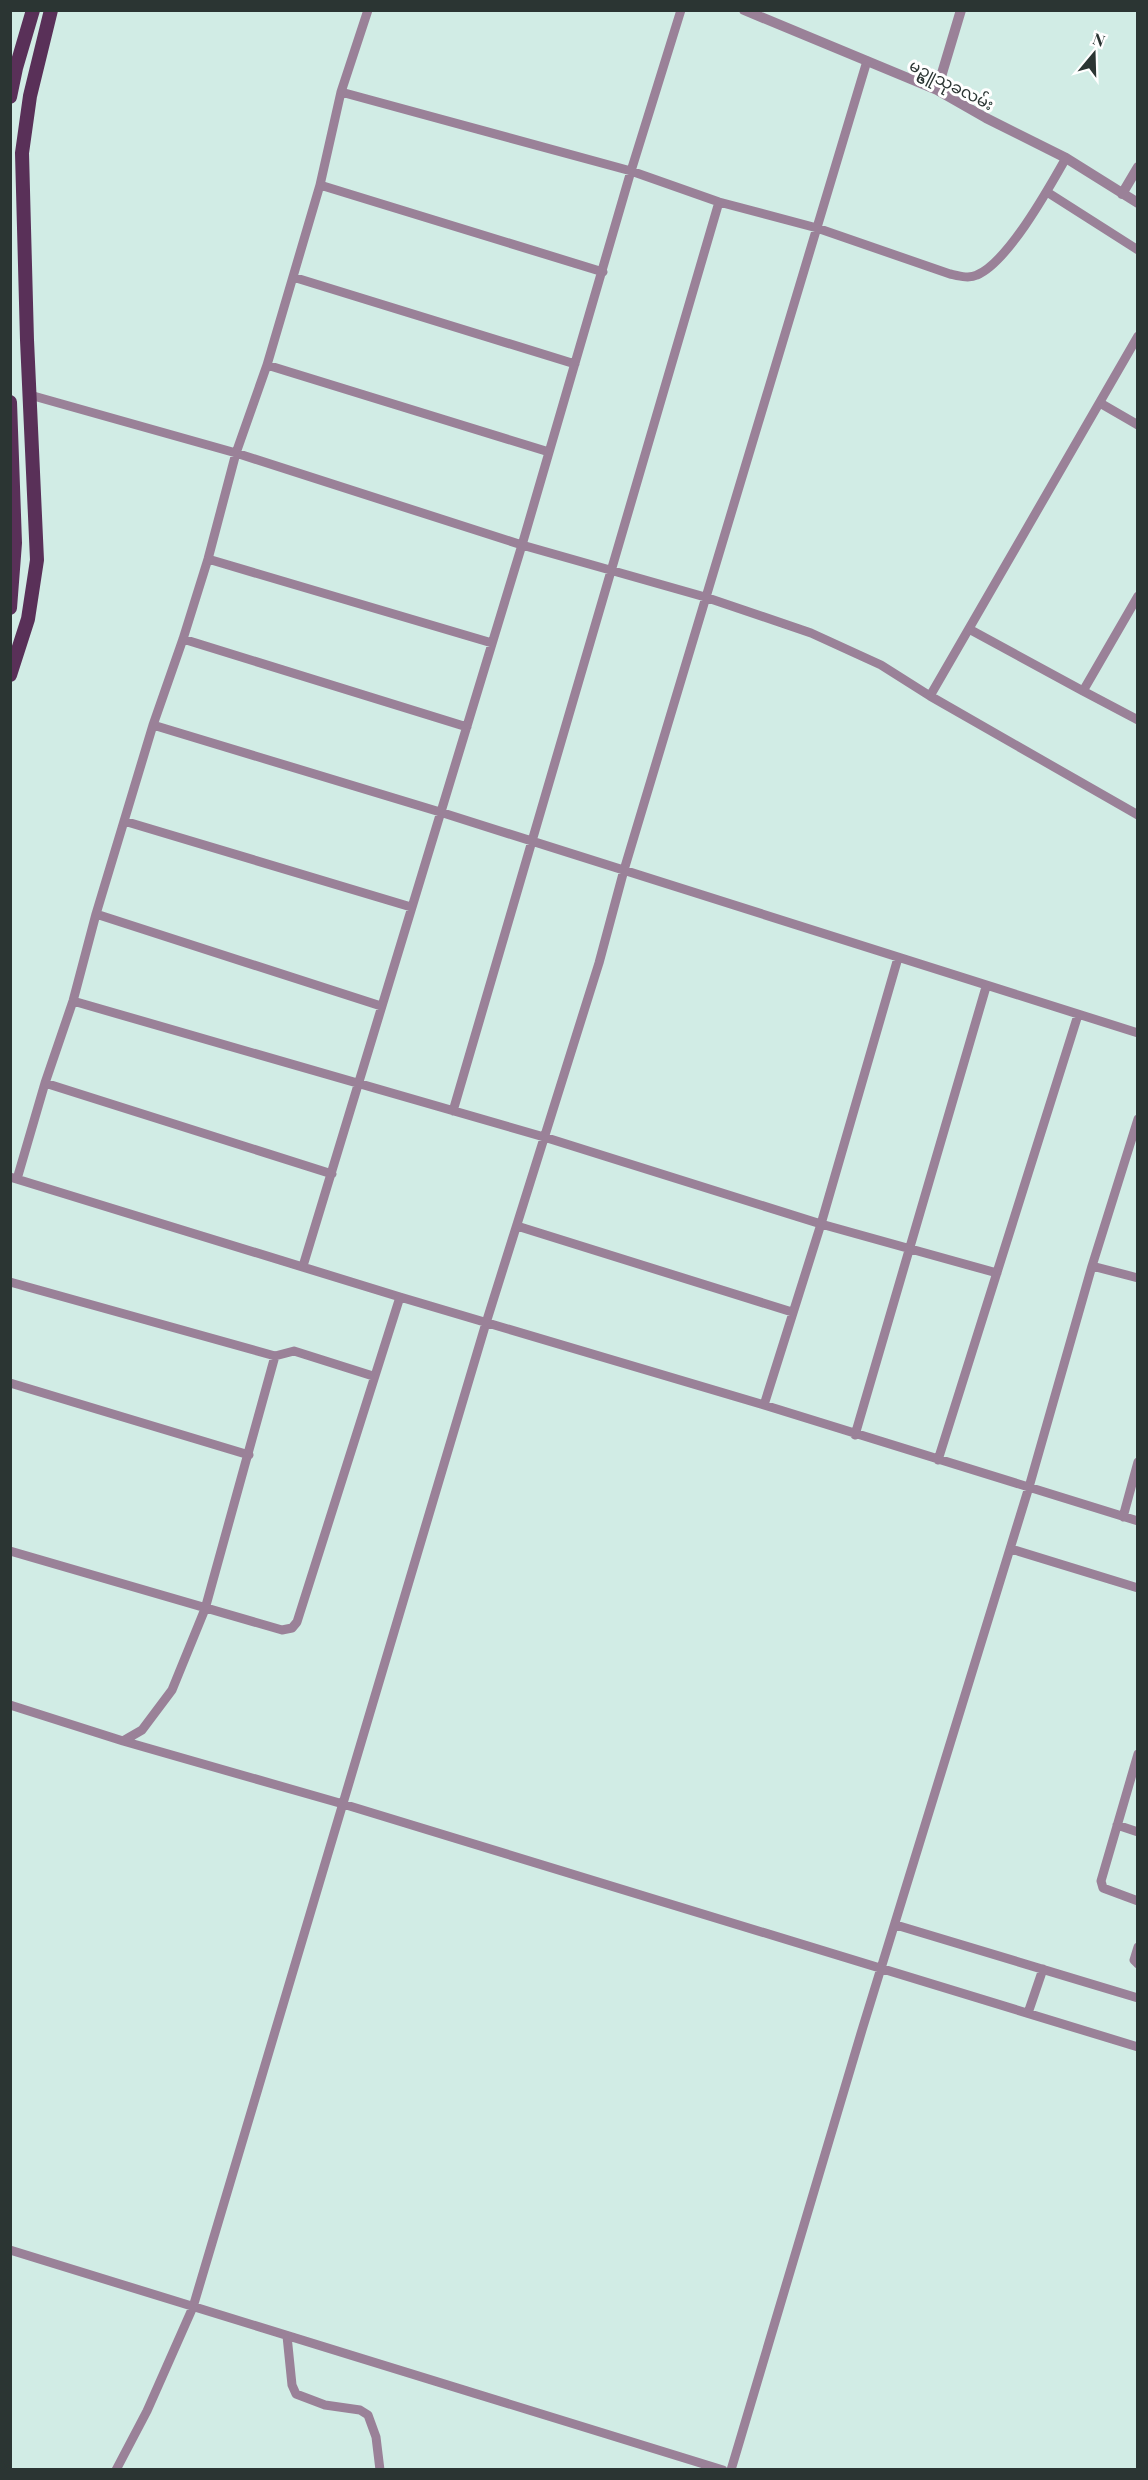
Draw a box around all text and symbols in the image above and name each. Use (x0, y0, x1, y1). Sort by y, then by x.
north arrow (1064, 24, 1124, 84)
text: N (1090, 28, 1108, 51)
street label: မဥ္ဇူသုခလမ်း (904, 54, 998, 119)

